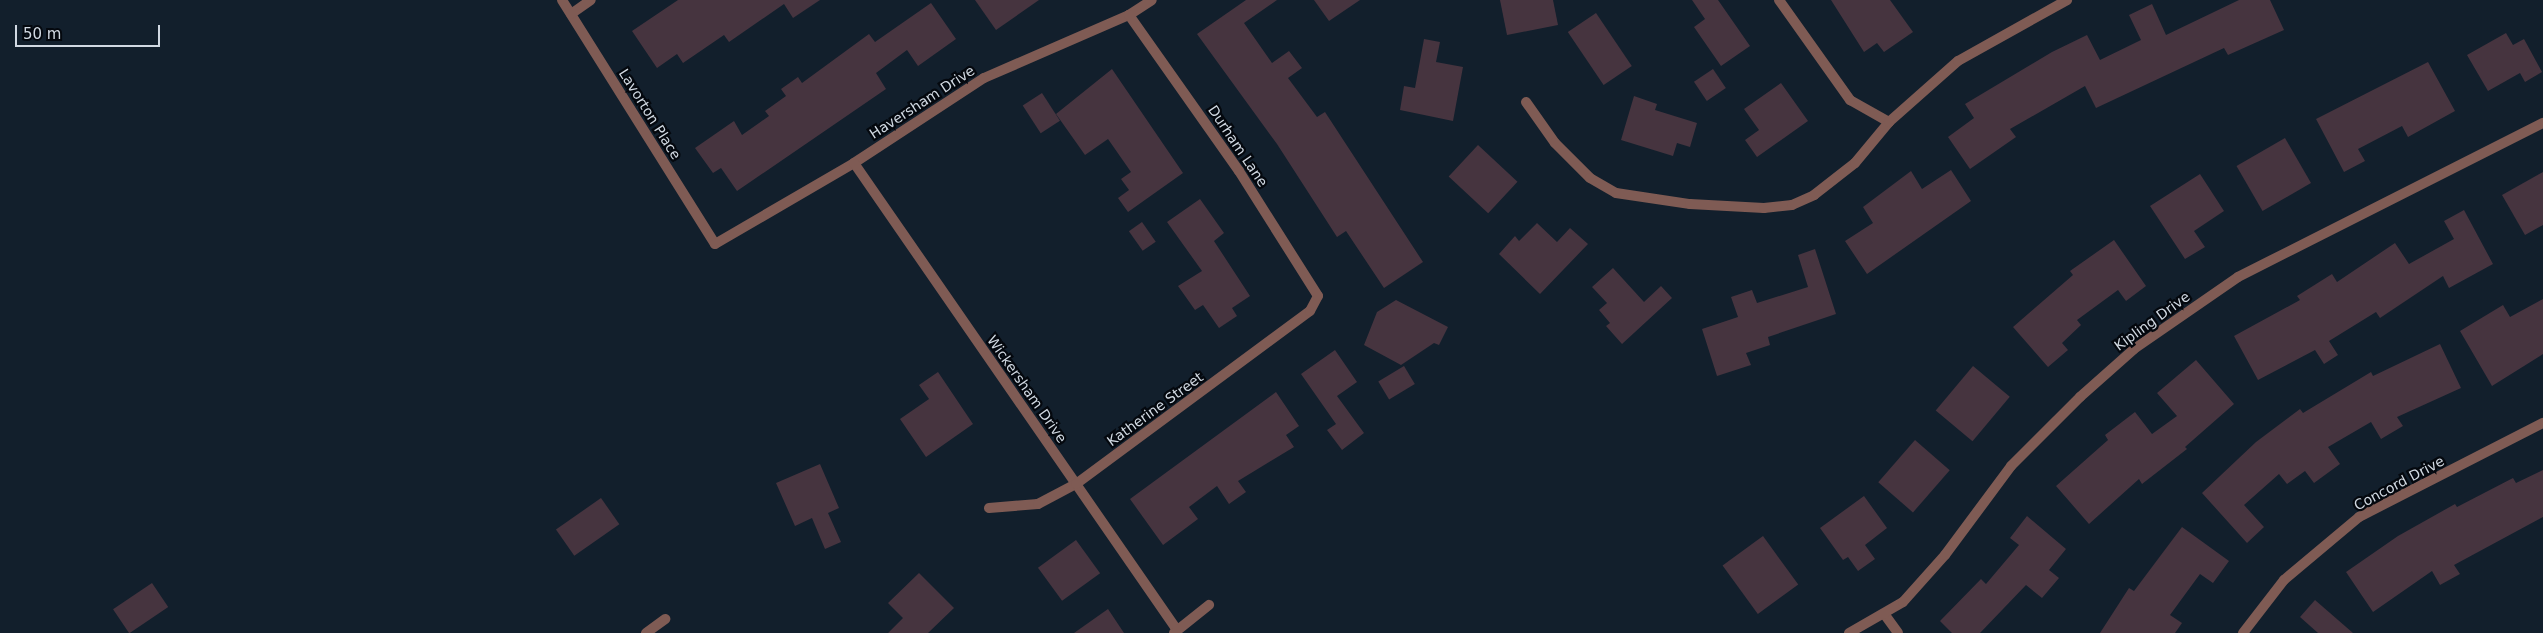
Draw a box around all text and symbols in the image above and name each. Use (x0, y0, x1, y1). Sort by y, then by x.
scale bar (18, 15, 162, 47)
text: 50 m (23, 25, 61, 43)
street label: Haversham Drive (866, 62, 978, 142)
street label: Lavorton Place (615, 66, 685, 162)
street label: Durham Lane (1205, 102, 1271, 190)
street label: Kipling Drive (2111, 288, 2193, 354)
street label: Wickersham Drive (984, 332, 1070, 446)
street label: Katherine Street (1104, 369, 1206, 449)
street label: Concord Drive (2351, 452, 2447, 514)

